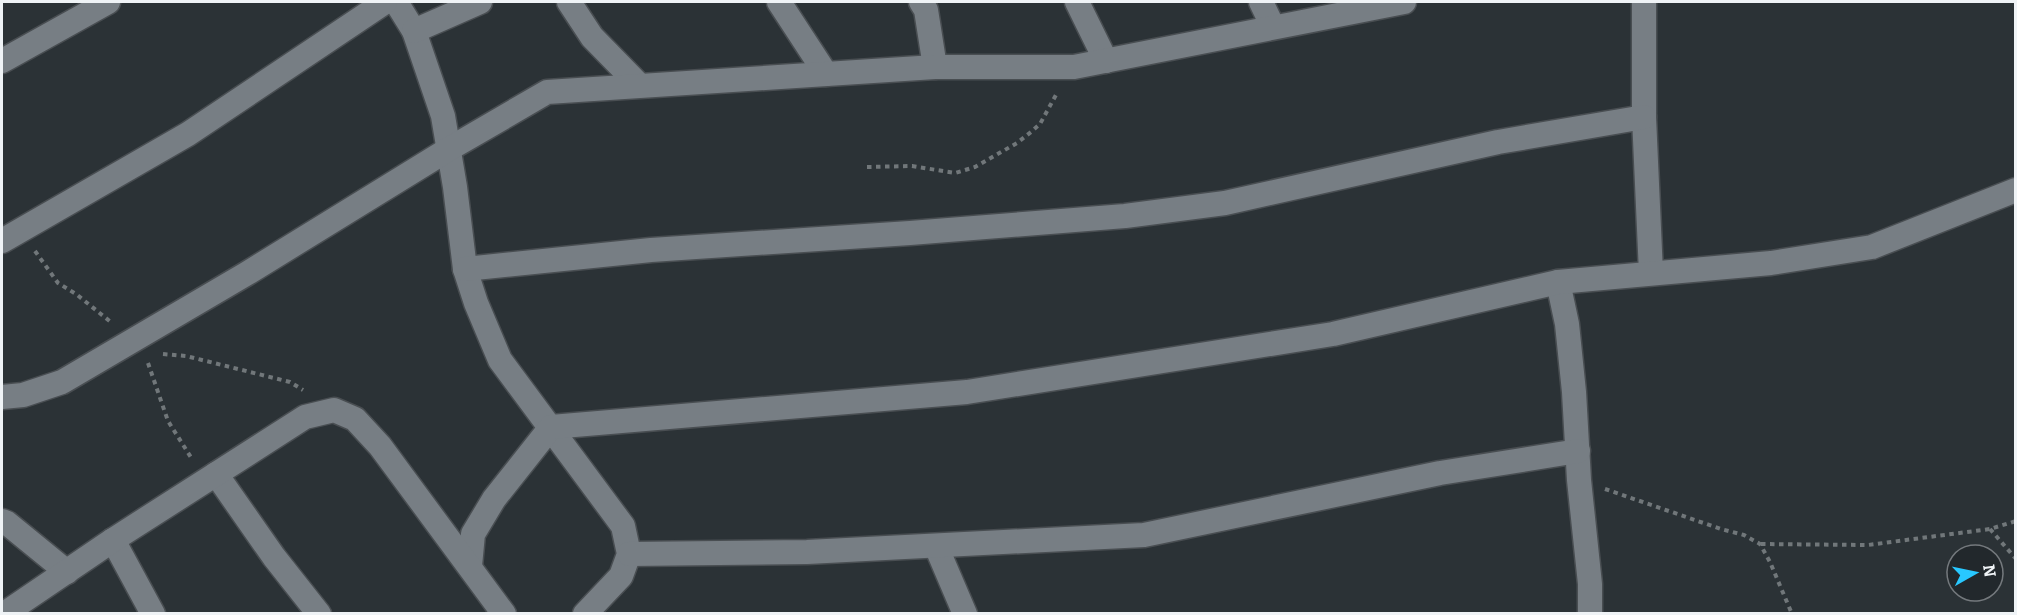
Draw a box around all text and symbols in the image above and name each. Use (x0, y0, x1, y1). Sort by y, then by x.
north arrow (1945, 543, 2005, 603)
text: N (1979, 563, 2000, 578)

